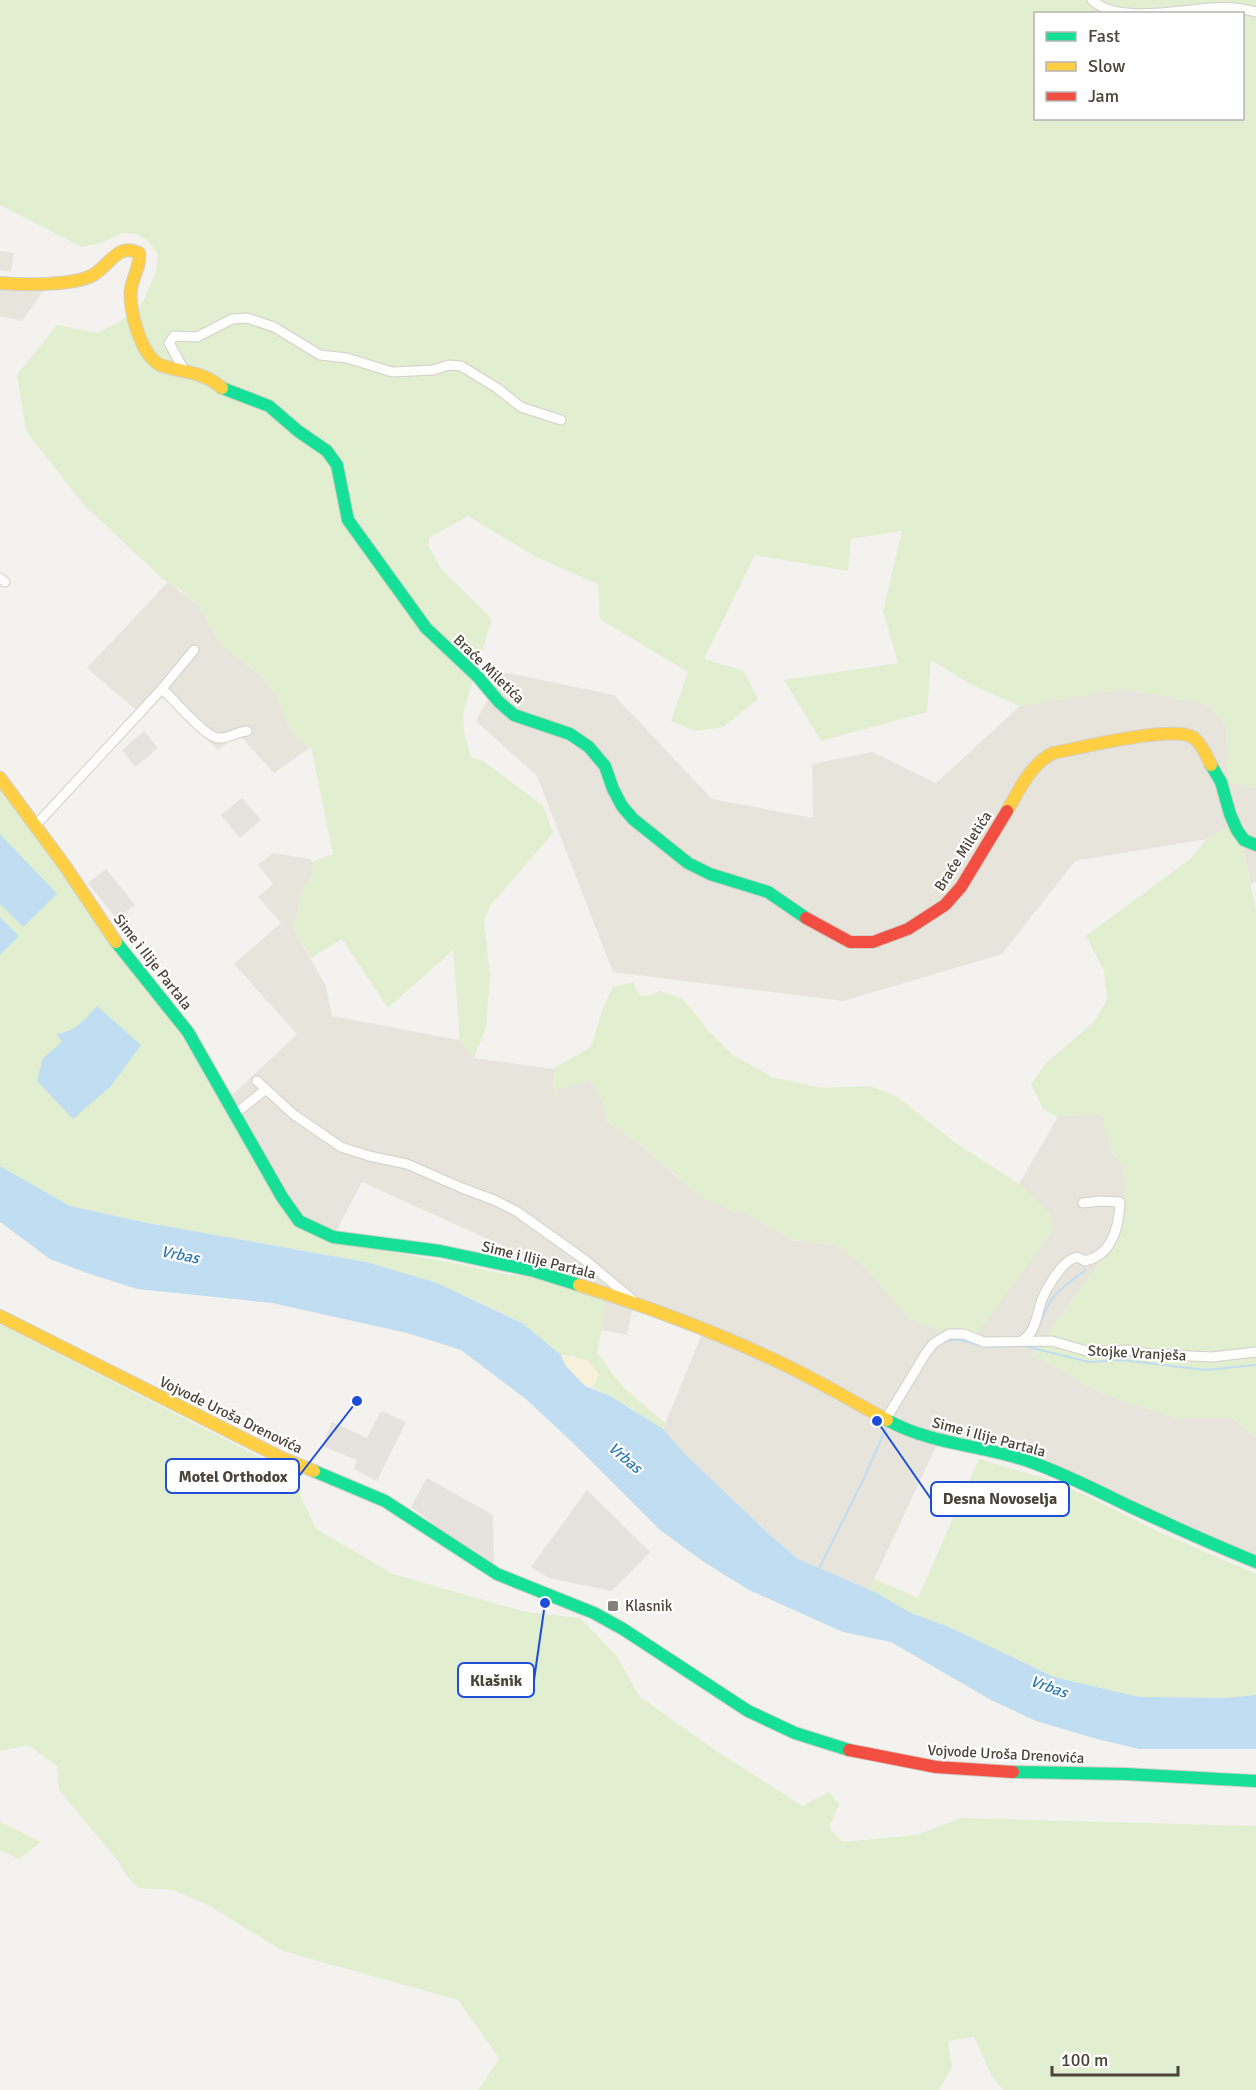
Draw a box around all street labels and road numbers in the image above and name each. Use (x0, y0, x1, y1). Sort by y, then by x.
street label: Braće Miletića (450, 631, 528, 707)
street label: Braće Miletića (930, 808, 996, 894)
street label: Sime i Ilije Partala (110, 910, 196, 1014)
street label: Sime i Ilije Partala (480, 1237, 598, 1283)
street label: Stojke Vranješa (1087, 1341, 1187, 1365)
street label: Vojvode Uroša Drenovića (156, 1372, 306, 1458)
street label: Sime i Ilije Partala (930, 1413, 1048, 1461)
street label: Vojvode Uroša Drenovića (927, 1741, 1085, 1767)

